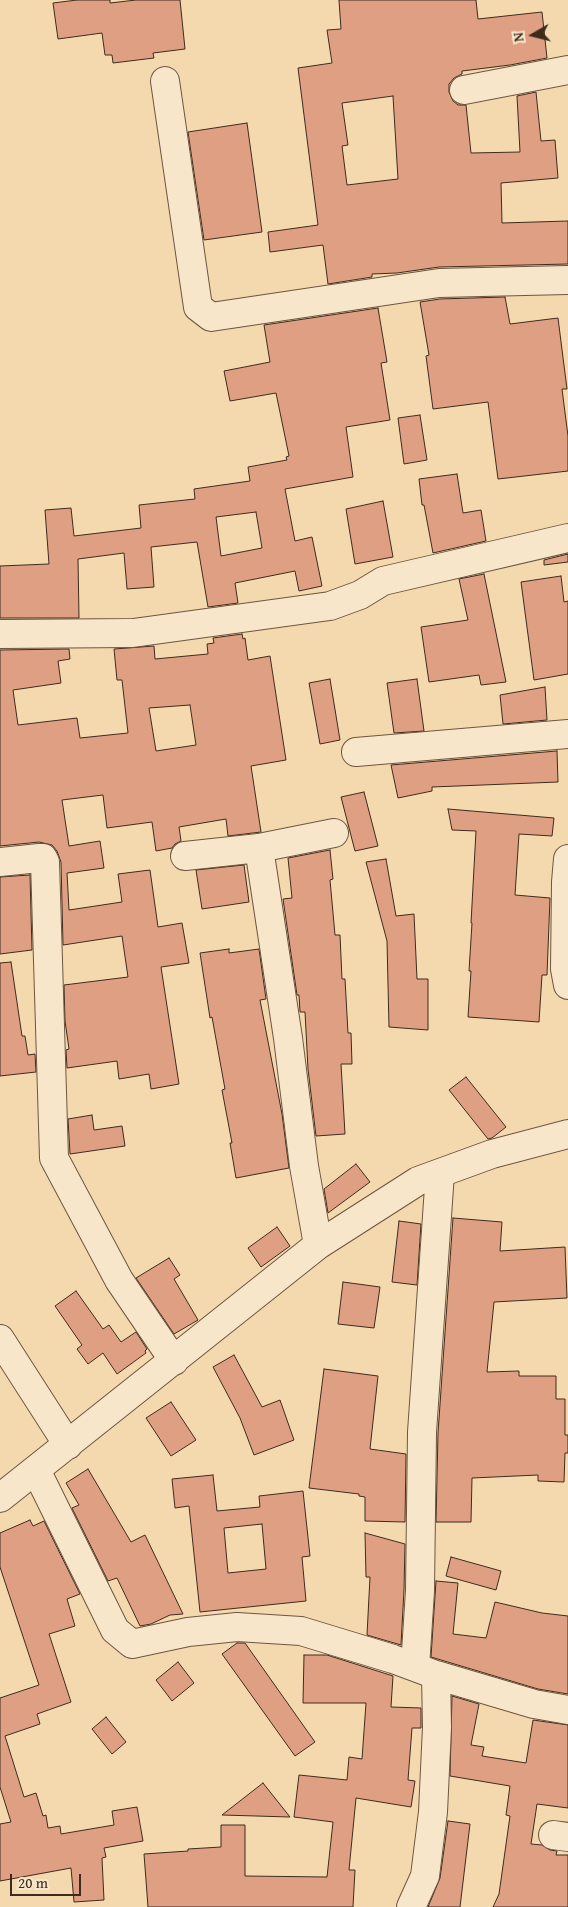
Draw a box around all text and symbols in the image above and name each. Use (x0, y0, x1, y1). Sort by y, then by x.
north arrow (508, 10, 558, 60)
text: N (508, 31, 529, 43)
scale bar (12, 1864, 84, 1896)
text: 20 m (18, 1872, 48, 1893)

